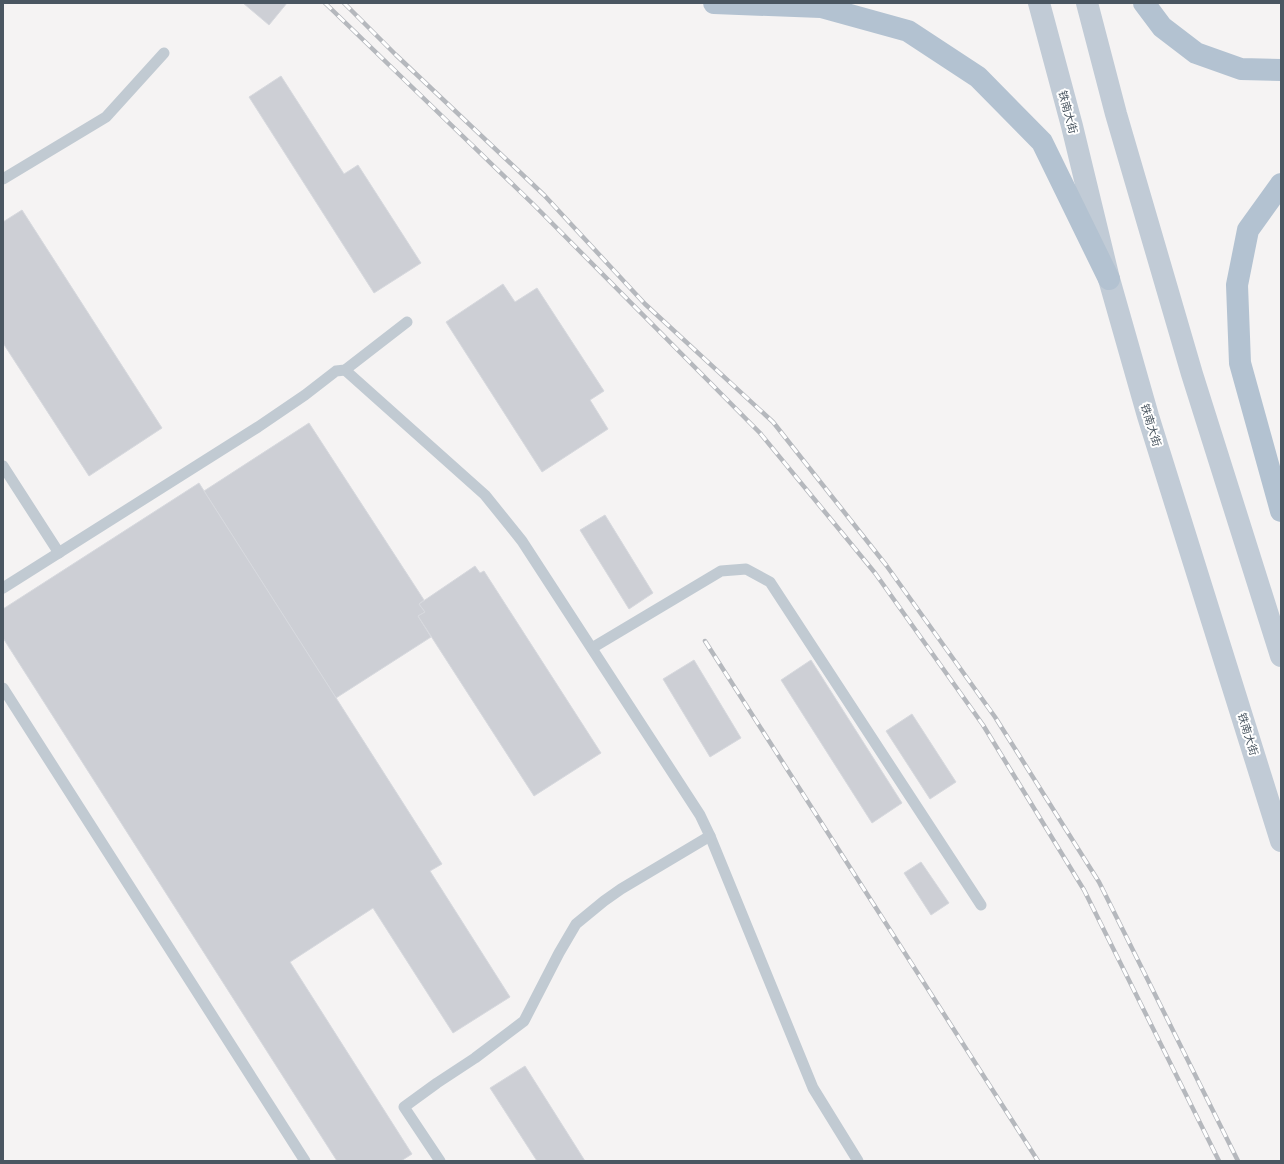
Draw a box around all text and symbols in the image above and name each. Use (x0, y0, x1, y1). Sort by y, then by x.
street label: 铁南大街 (1057, 89, 1079, 135)
street label: 铁南大街 (1139, 402, 1163, 448)
street label: 铁南大街 (1236, 711, 1260, 757)

